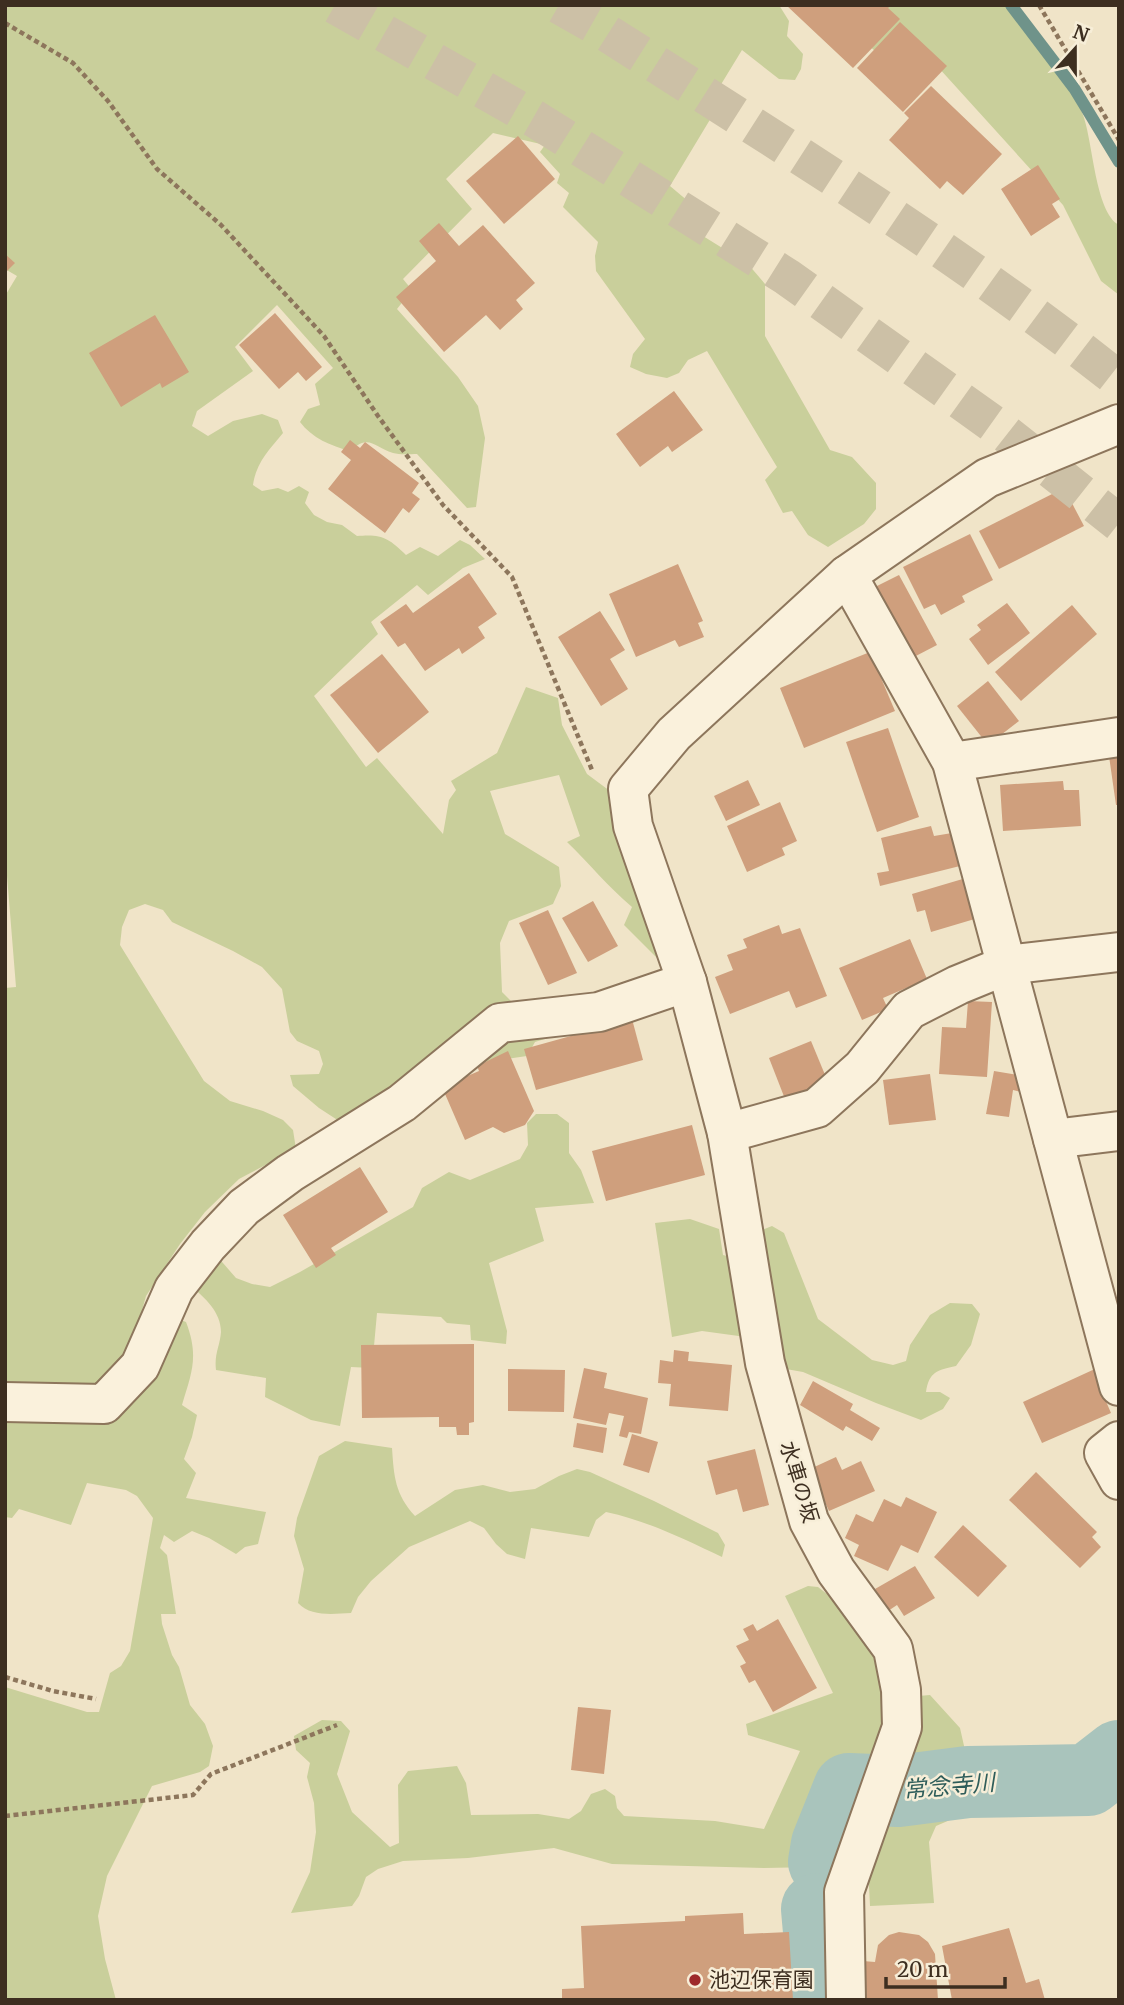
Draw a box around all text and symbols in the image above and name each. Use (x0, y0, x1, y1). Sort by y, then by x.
north arrow (1040, 14, 1110, 84)
text: N (1070, 19, 1092, 47)
street label: 水車の坂 (774, 1438, 825, 1526)
water label: 常念寺川 (902, 1767, 999, 1804)
scale bar (886, 1946, 1005, 1990)
text: 20 m (897, 1956, 949, 1983)
place label: 池辺保育園 (709, 1966, 814, 1993)
marker: 池辺保育園 (687, 1972, 703, 1988)

